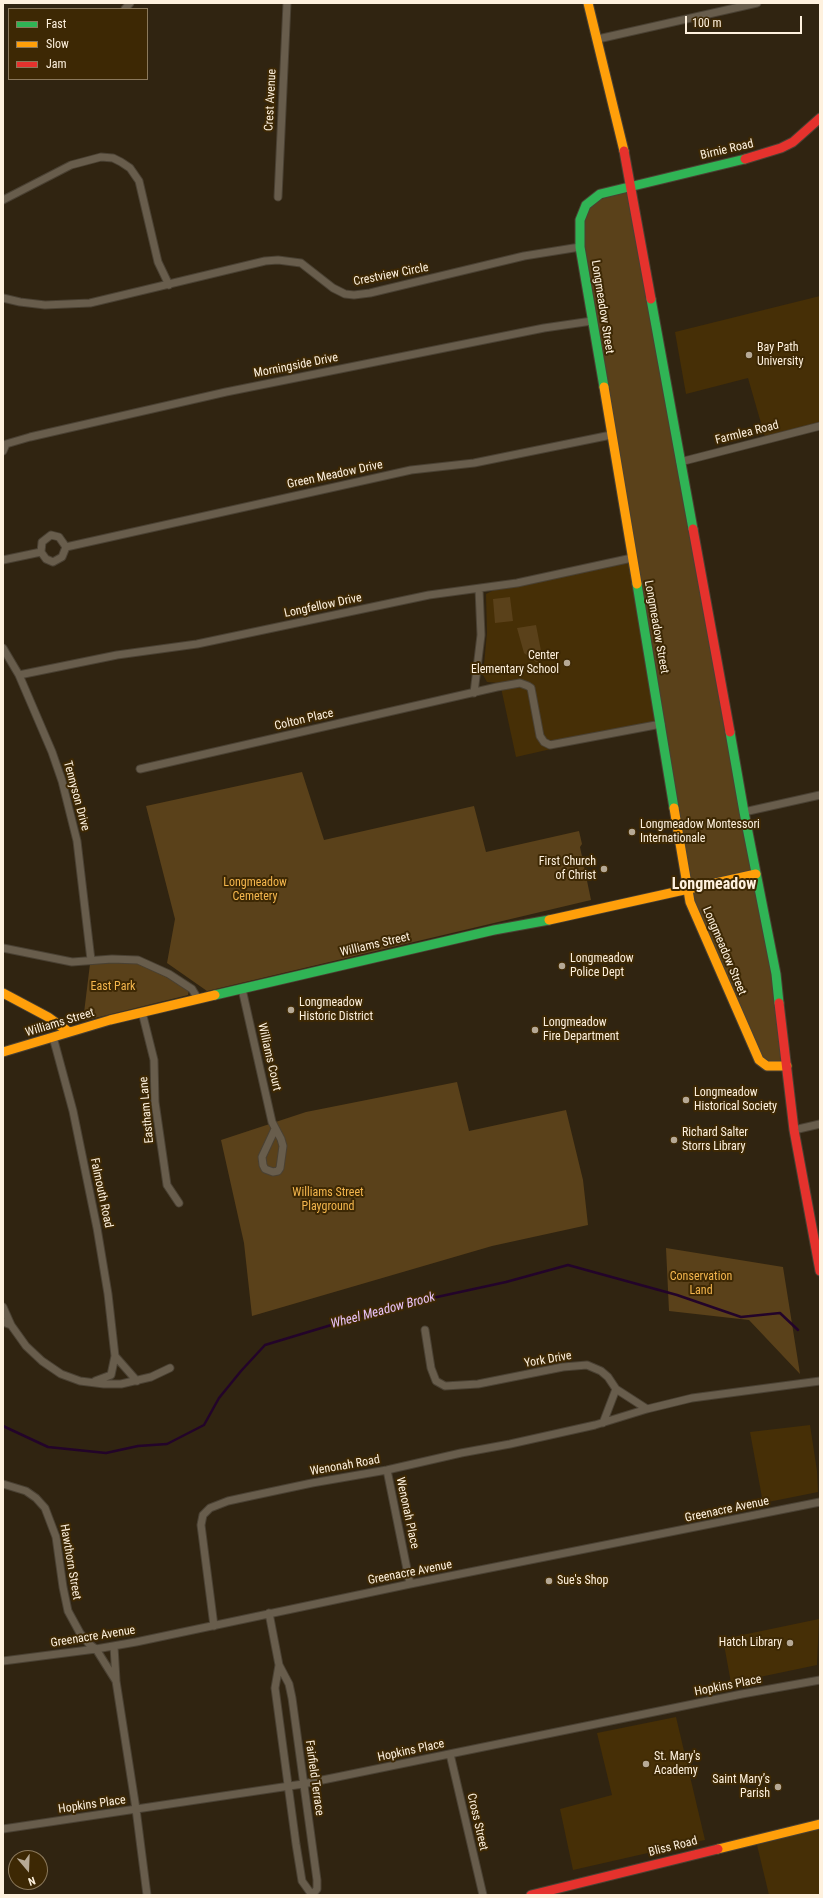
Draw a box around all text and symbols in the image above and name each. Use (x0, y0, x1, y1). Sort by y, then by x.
legend (8, 8, 148, 80)
scale bar (687, 8, 804, 34)
text: 100 m (692, 16, 722, 30)
text: Fast (46, 17, 66, 31)
text: Slow (46, 37, 69, 51)
text: Jam (46, 57, 67, 71)
street label: Crest Avenue (262, 69, 280, 131)
street label: Birnie Road (699, 137, 755, 163)
street label: Longmeadow Street (587, 259, 617, 355)
street label: Crestview Circle (352, 261, 430, 289)
place label: Bay Path University (757, 341, 803, 369)
marker: Bay Path University (744, 350, 754, 360)
street label: Morningside Drive (253, 351, 339, 381)
street label: Farmlea Road (714, 418, 780, 448)
street label: Green Meadow Drive (286, 458, 384, 492)
street label: Longmeadow Street (641, 579, 671, 675)
street label: Longfellow Drive (283, 591, 363, 621)
place label: Center Elementary School (471, 649, 559, 677)
marker: Center Elementary School (562, 658, 572, 668)
street label: Colton Place (273, 706, 335, 734)
street label: Tennyson Drive (60, 759, 92, 833)
place label: Longmeadow Montessori Internationale (640, 818, 760, 846)
marker: Longmeadow Montessori Internationale (627, 827, 637, 837)
place label: First Church of Christ (539, 855, 596, 883)
marker: First Church of Christ (599, 864, 609, 874)
district label: Longmeadow (672, 875, 756, 895)
park label: Longmeadow Cemetery (223, 876, 287, 904)
street label: Longmeadow Street (699, 905, 749, 997)
street label: Williams Street (339, 930, 411, 960)
place label: Longmeadow Police Dept (570, 952, 634, 980)
marker: Longmeadow Police Dept (557, 961, 567, 971)
park label: East Park (91, 980, 135, 994)
place label: Longmeadow Historic District (299, 996, 373, 1024)
marker: Longmeadow Historic District (286, 1005, 296, 1015)
street label: Williams Street (24, 1006, 96, 1040)
place label: Longmeadow Fire Department (543, 1016, 619, 1044)
street label: Williams Court (254, 1022, 284, 1092)
marker: Longmeadow Fire Department (530, 1025, 540, 1035)
street label: Eastham Lane (137, 1076, 157, 1144)
place label: Longmeadow Historical Society (694, 1086, 777, 1114)
marker: Longmeadow Historical Society (681, 1095, 691, 1105)
place label: Richard Salter Storrs Library (682, 1126, 748, 1154)
marker: Richard Salter Storrs Library (669, 1135, 679, 1145)
street label: Falmouth Road (87, 1157, 115, 1229)
park label: Williams Street Playground (292, 1186, 364, 1214)
park label: Conservation Land (670, 1270, 732, 1298)
water label: Wheel Meadow Brook (329, 1290, 437, 1332)
street label: York Drive (523, 1349, 573, 1371)
street label: Wenonah Road (309, 1453, 381, 1479)
street label: Wenonah Place (392, 1476, 422, 1550)
street label: Greenacre Avenue (684, 1494, 770, 1526)
street label: Hawthorn Street (56, 1523, 84, 1601)
street label: Greenacre Avenue (367, 1558, 453, 1588)
place label: Sue's Shop (557, 1574, 608, 1588)
marker: Sue's Shop (544, 1576, 554, 1586)
street label: Greenacre Avenue (50, 1623, 136, 1651)
place label: Hatch Library (719, 1636, 782, 1650)
marker: Hatch Library (785, 1638, 795, 1648)
street label: Hopkins Place (693, 1672, 763, 1700)
street label: Hopkins Place (376, 1737, 446, 1765)
street label: Fairfield Terrace (302, 1739, 326, 1817)
place label: St. Mary's Academy (654, 1750, 700, 1778)
marker: St. Mary's Academy (641, 1759, 651, 1769)
place label: Saint Mary’s Parish (712, 1773, 770, 1801)
marker: Saint Mary’s Parish (773, 1782, 783, 1792)
street label: Cross Street (463, 1792, 491, 1852)
street label: Hopkins Place (57, 1793, 127, 1817)
street label: Bliss Road (647, 1834, 699, 1860)
north arrow (8, 1850, 48, 1890)
text: N (26, 1874, 37, 1888)

